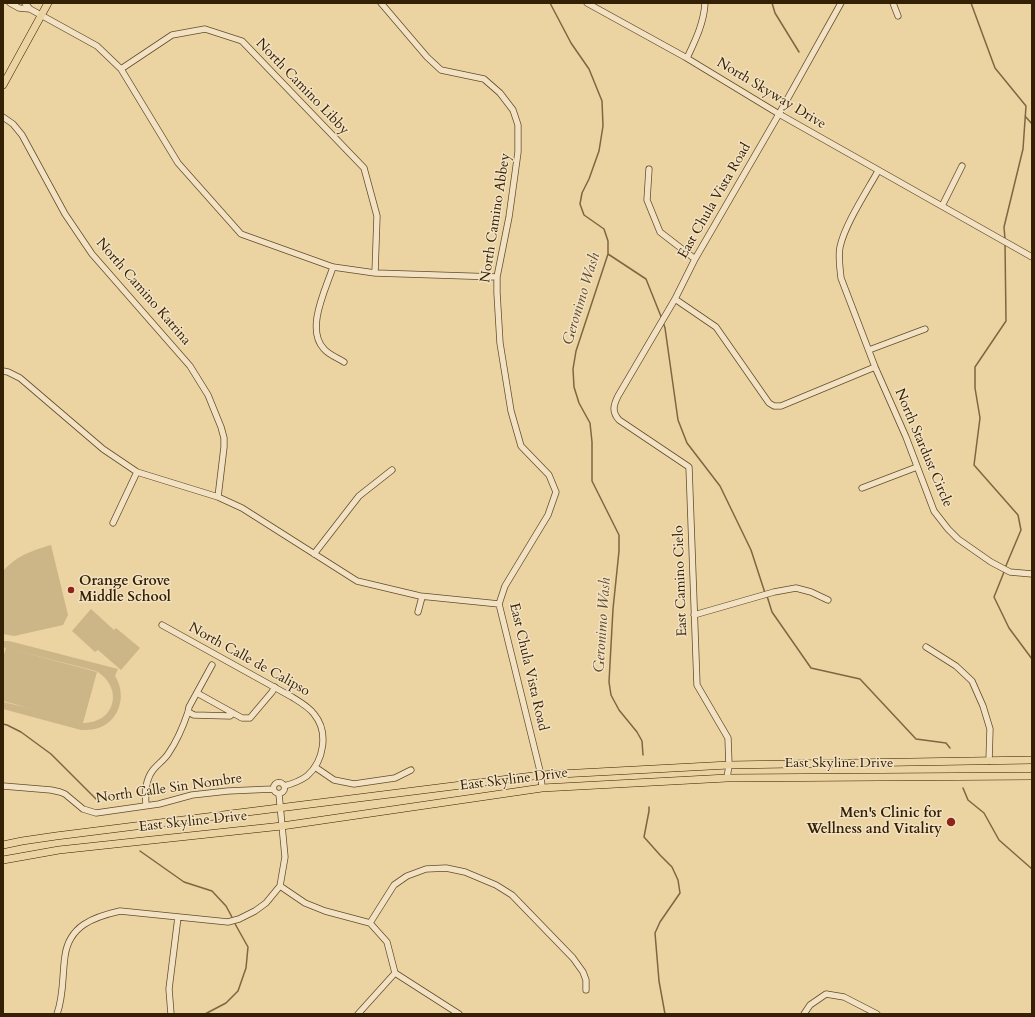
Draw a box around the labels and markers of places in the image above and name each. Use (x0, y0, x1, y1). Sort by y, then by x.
place label: Orange Grove Middle School (79, 574, 171, 606)
marker: Orange Grove Middle School (66, 585, 76, 595)
place label: Men's Clinic for Wellness and Vitality (807, 806, 942, 838)
marker: Men's Clinic for Wellness and Vitality (945, 816, 957, 828)

